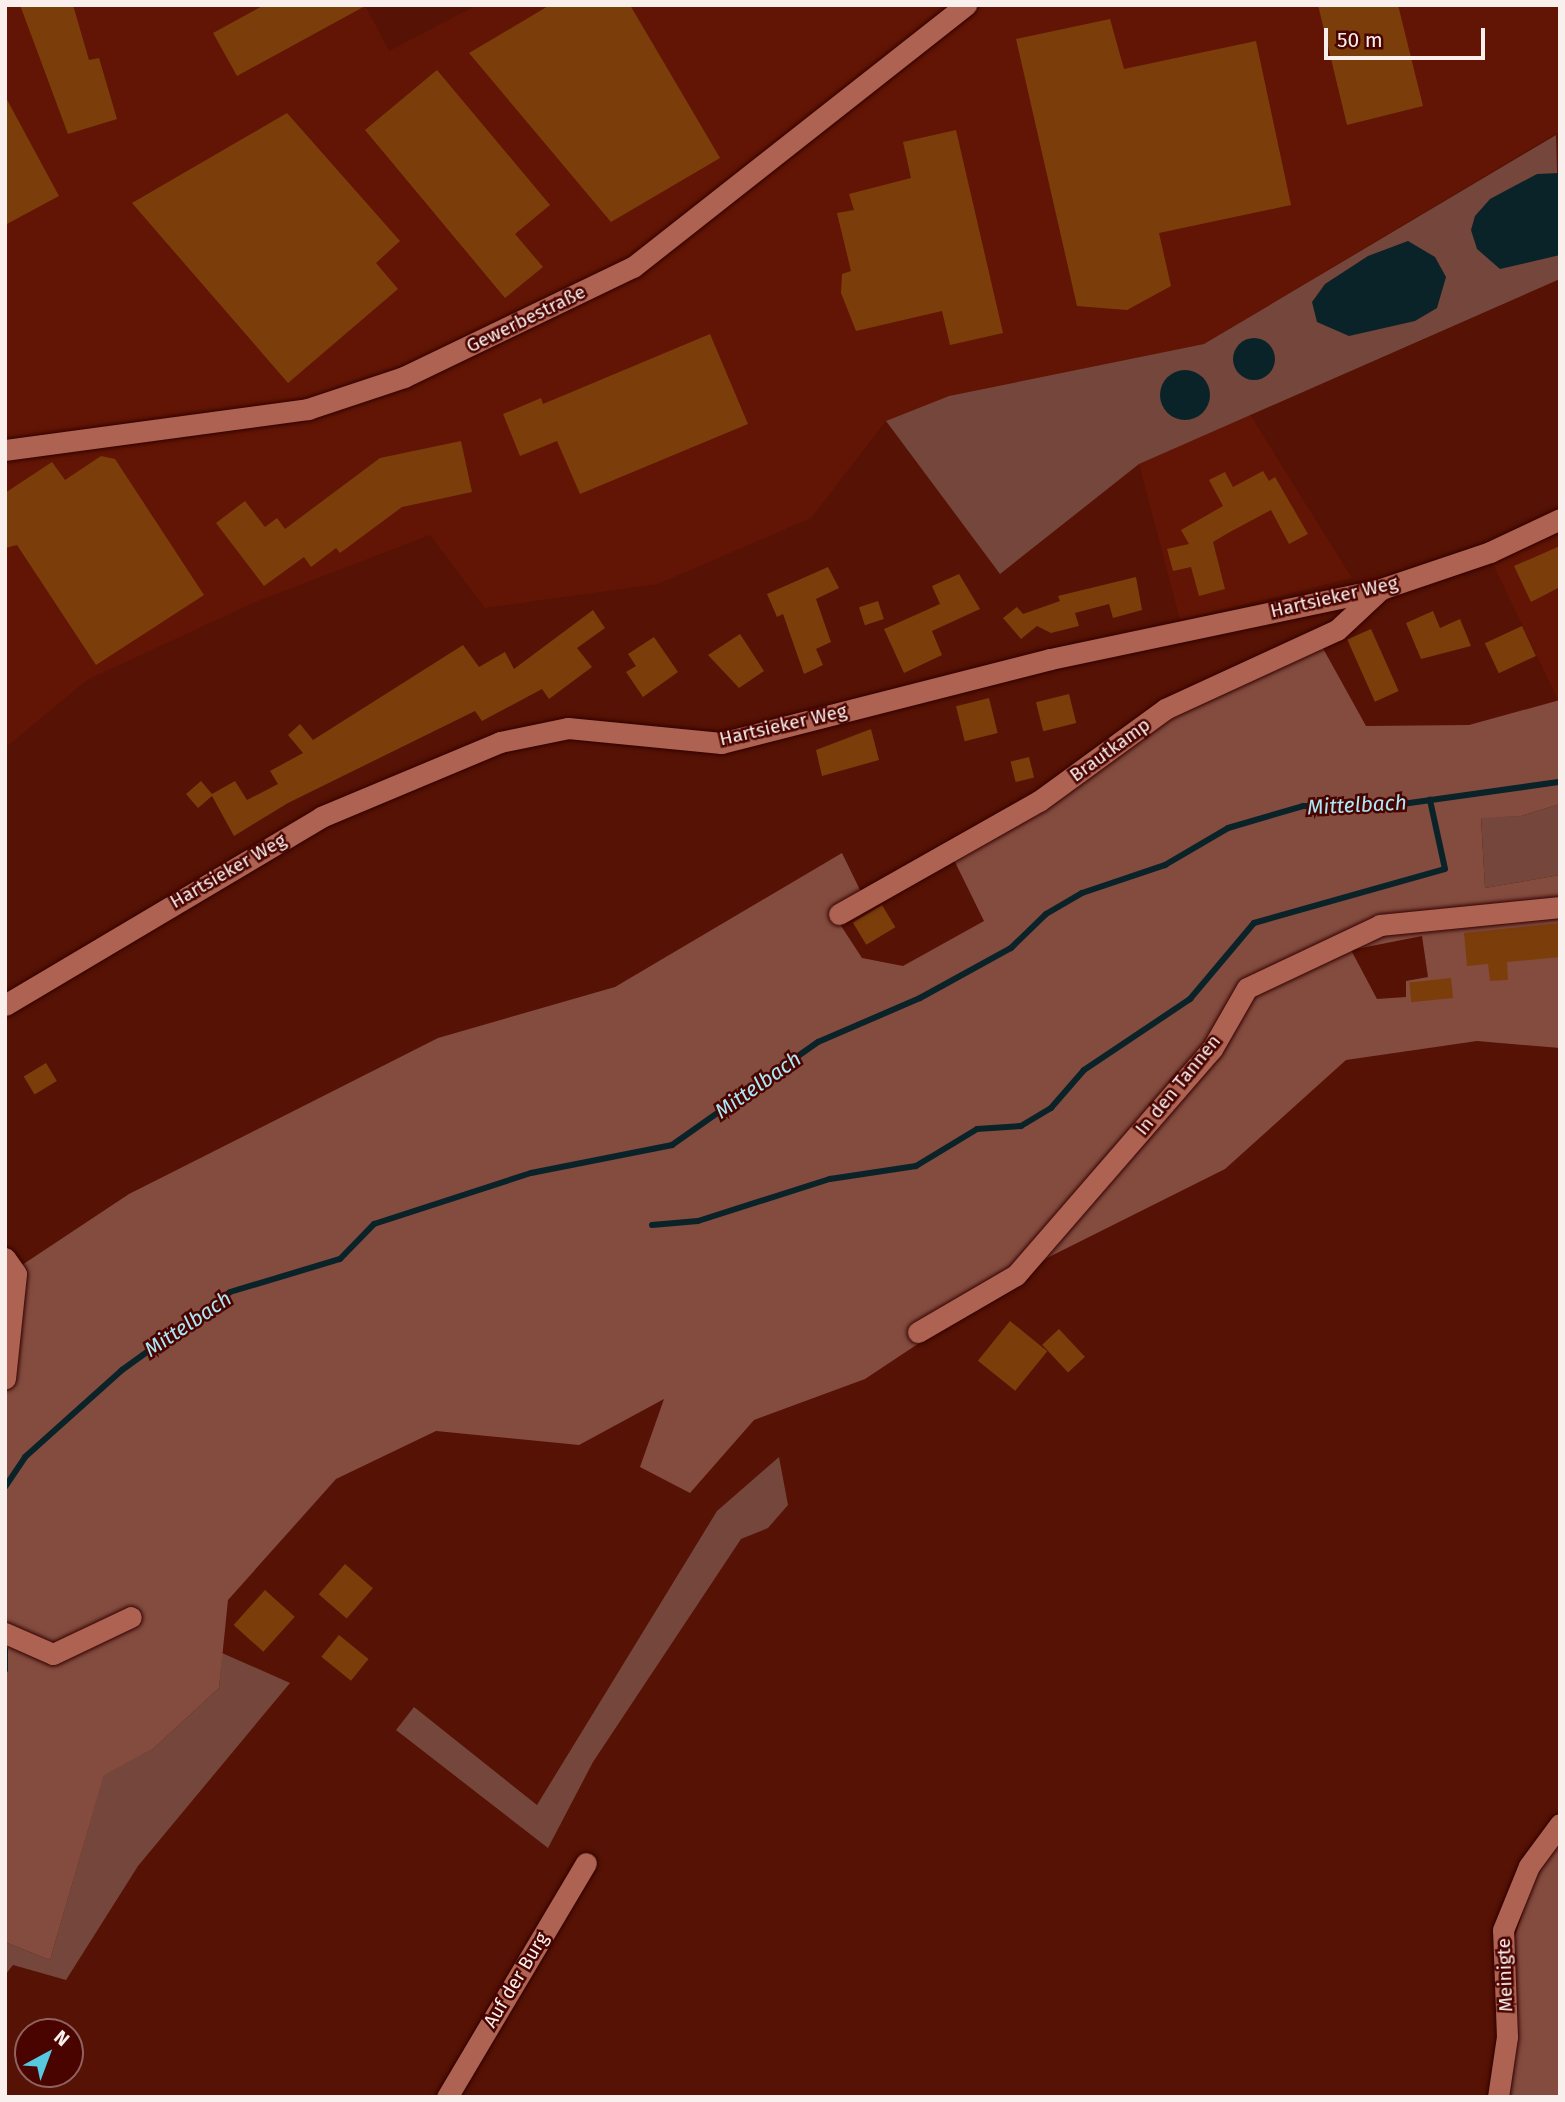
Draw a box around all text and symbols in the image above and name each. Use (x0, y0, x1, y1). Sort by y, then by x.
scale bar (1327, 14, 1488, 58)
text: 50 m (1337, 27, 1383, 53)
street label: Gewerbestraße (463, 280, 589, 358)
street label: Hartsieker Weg (1268, 571, 1400, 623)
street label: Hartsieker Weg (717, 699, 849, 751)
street label: Brautkamp (1065, 713, 1155, 787)
water label: Mittelbach (1307, 790, 1407, 820)
street label: Hartsieker Weg (166, 829, 290, 913)
street label: In den Tannen (1131, 1030, 1225, 1140)
water label: Mittelbach (710, 1046, 806, 1124)
water label: Mittelbach (140, 1286, 236, 1362)
street label: Auf der Burg (479, 1928, 553, 2032)
street label: Meinigte (1492, 1938, 1518, 2012)
north arrow (14, 2018, 84, 2088)
text: N (49, 2025, 74, 2051)

